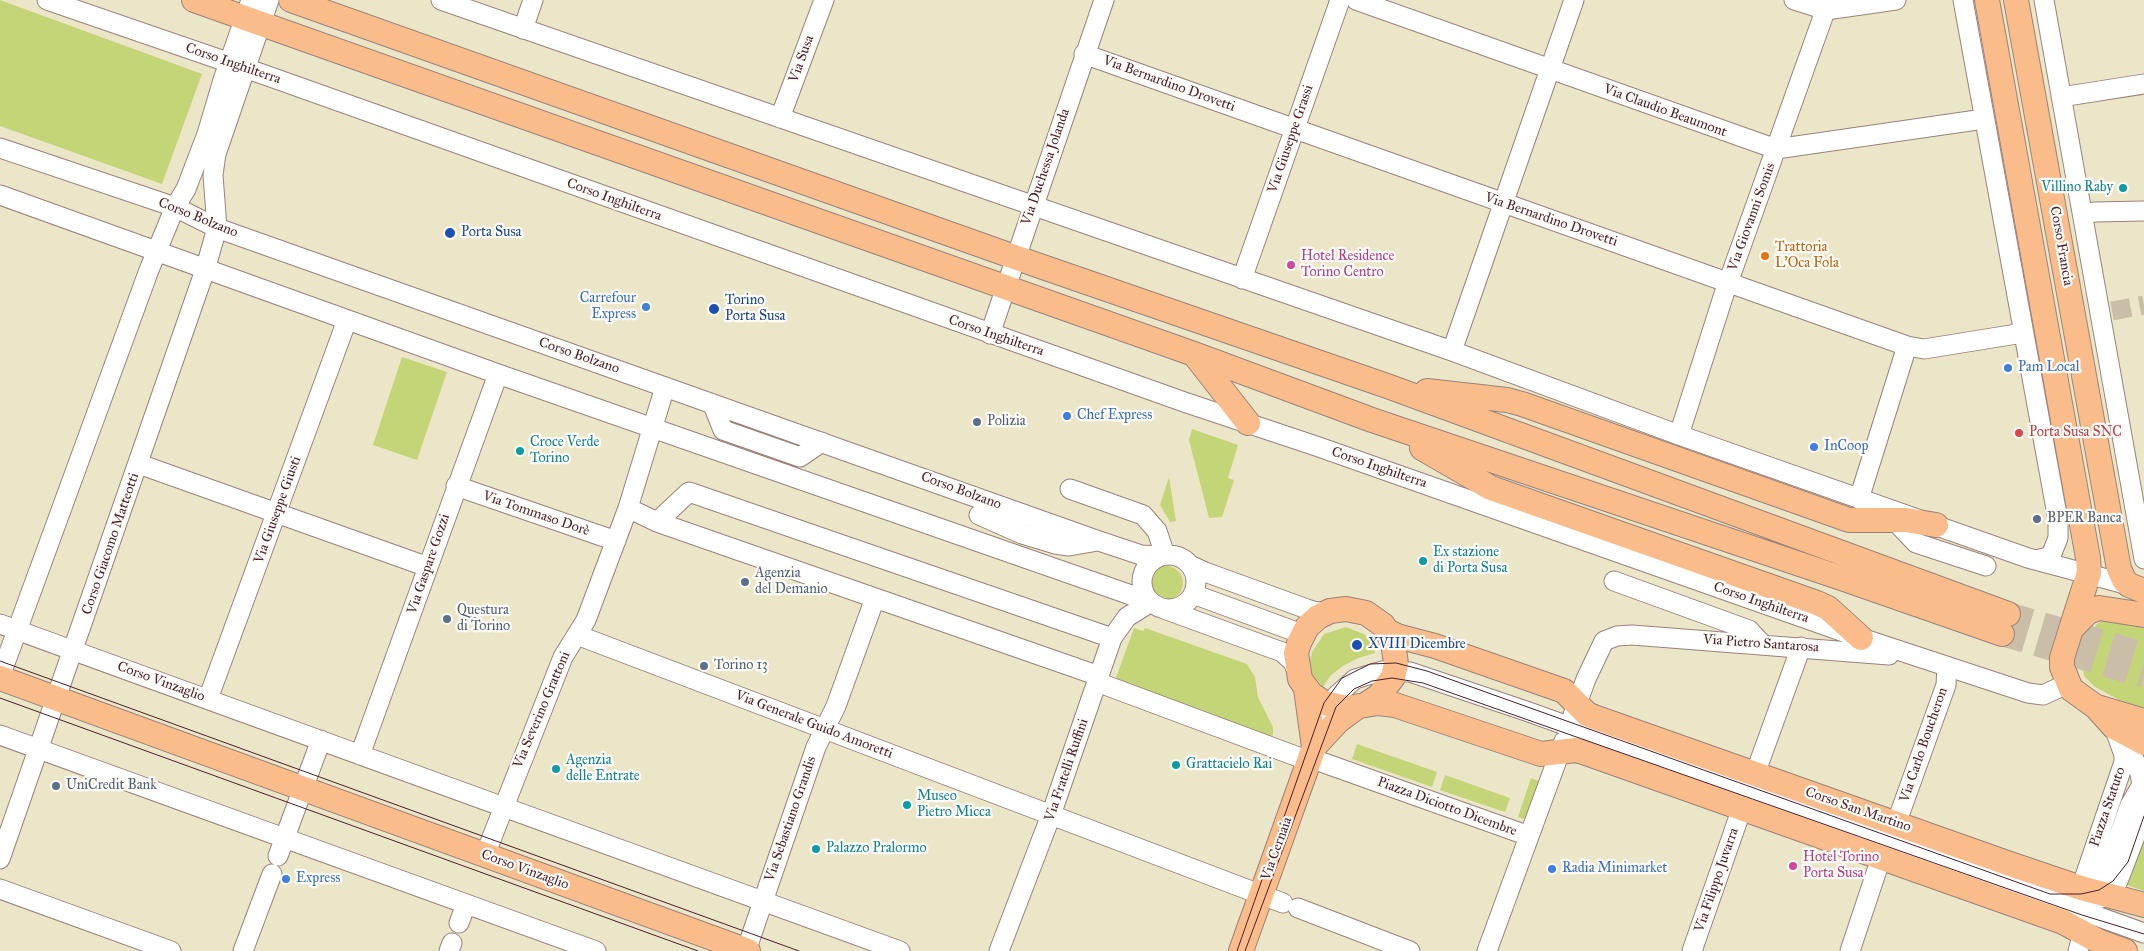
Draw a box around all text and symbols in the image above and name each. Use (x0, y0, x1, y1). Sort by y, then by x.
street label: Via Susa (786, 33, 818, 85)
street label: Corso Inghilterra (183, 40, 283, 88)
street label: Via Bernardino Drovetti (1101, 52, 1237, 116)
street label: Via Claudio Beaumont (1601, 81, 1729, 141)
street label: Via Giuseppe Grassi (1265, 83, 1317, 195)
street label: Via Duchessa Jolanda (1018, 106, 1074, 228)
street label: Via Giovanni Somis (1725, 161, 1779, 273)
street label: Corso Inghilterra (564, 175, 664, 225)
place label: Villino Raby (2041, 180, 2113, 196)
marker: Villino Raby (2117, 182, 2129, 194)
street label: Via Bernardino Drovetti (1482, 189, 1620, 251)
street label: Corso Bolzano (156, 194, 240, 242)
street label: Corso Francia (2046, 205, 2076, 287)
place label: Porta Susa (461, 225, 521, 241)
marker: Porta Susa (443, 226, 457, 240)
place label: Trattoria L'Oca Fola (1775, 240, 1839, 272)
place label: Hotel Residence Torino Centro (1301, 249, 1394, 282)
marker: Trattoria L'Oca Fola (1759, 250, 1771, 262)
marker: Hotel Residence Torino Centro (1285, 259, 1297, 271)
place label: Carrefour Express (580, 291, 636, 324)
place label: Torino Porta Susa (725, 293, 785, 326)
marker: Carrefour Express (640, 301, 652, 313)
marker: Torino Porta Susa (707, 302, 721, 316)
street label: Corso Inghilterra (946, 312, 1046, 360)
street label: Corso Bolzano (536, 334, 622, 378)
place label: Pam Local (2018, 360, 2080, 376)
marker: Pam Local (2002, 362, 2014, 374)
place label: Chef Express (1077, 408, 1152, 424)
marker: Chef Express (1061, 410, 1073, 422)
place label: Polizia (987, 414, 1026, 430)
marker: Polizia (971, 416, 983, 428)
place label: Porta Susa SNC (2029, 425, 2122, 441)
marker: Porta Susa SNC (2013, 427, 2025, 439)
place label: Croce Verde Torino (530, 435, 599, 468)
place label: InCoop (1824, 439, 1868, 455)
marker: InCoop (1808, 441, 1820, 453)
street label: Corso Inghilterra (1329, 444, 1429, 492)
marker: Croce Verde Torino (514, 445, 526, 457)
street label: Via Giuseppe Giusti (251, 454, 305, 566)
street label: Corso Bolzano (918, 469, 1004, 513)
street label: Corso Giacomo Matteotti (79, 471, 143, 617)
street label: Via Tommaso Dorè (480, 488, 592, 540)
place label: BPER Banca (2047, 511, 2122, 527)
street label: Via Gaspare Gozzi (404, 512, 454, 616)
marker: BPER Banca (2031, 513, 2043, 525)
place label: Ex stazione di Porta Susa (1433, 545, 1507, 578)
marker: Ex stazione di Porta Susa (1417, 555, 1429, 567)
place label: Agenzia del Demanio (755, 566, 828, 598)
marker: Agenzia del Demanio (739, 576, 751, 588)
street label: Corso Inghilterra (1711, 579, 1811, 627)
place label: Questura di Torino (457, 603, 510, 636)
marker: Questura di Torino (441, 613, 453, 625)
street label: Via Pietro Santarosa (1702, 632, 1820, 656)
place label: XVIII Dicembre (1368, 637, 1466, 653)
marker: XVIII Dicembre (1350, 638, 1364, 652)
street label: Via Severino Grattoni (510, 649, 574, 771)
street label: Corso Vinzaglio (115, 658, 207, 706)
place label: Torino 13 (714, 658, 768, 674)
marker: Torino 13 (698, 660, 710, 672)
street label: Via Carlo Boucheron (1896, 685, 1952, 805)
street label: Via Generale Guido Amoretti (733, 687, 895, 763)
street label: Via Fratelli Ruffini (1042, 716, 1092, 824)
place label: Agenzia delle Entrate (566, 753, 640, 786)
street label: Via Sebastiano Grandis (762, 754, 820, 884)
place label: Grattacielo Rai (1186, 757, 1272, 773)
marker: Grattacielo Rai (1170, 759, 1182, 771)
marker: Agenzia delle Entrate (550, 763, 562, 775)
street label: Piazza Statuto (2087, 765, 2129, 849)
street label: Piazza Diciotto Dicembre (1375, 774, 1519, 840)
place label: UniCredit Bank (66, 778, 157, 794)
marker: UniCredit Bank (50, 780, 62, 792)
street label: Corso San Martino (1803, 784, 1913, 836)
place label: Museo Pietro Micca (917, 789, 991, 822)
marker: Museo Pietro Micca (901, 799, 913, 811)
street label: Via Cernaia (1258, 815, 1296, 883)
street label: Via Filippo Juvarra (1691, 826, 1743, 934)
place label: Palazzo Pralormo (826, 841, 927, 857)
marker: Palazzo Pralormo (810, 843, 822, 855)
street label: Corso Vinzaglio (479, 846, 571, 894)
place label: Hotel Torino Porta Susa (1803, 850, 1879, 882)
marker: Hotel Torino Porta Susa (1787, 860, 1799, 872)
place label: Radia Minimarket (1562, 861, 1667, 877)
marker: Radia Minimarket (1546, 863, 1558, 875)
place label: Express (296, 871, 340, 887)
marker: Express (280, 873, 292, 885)

